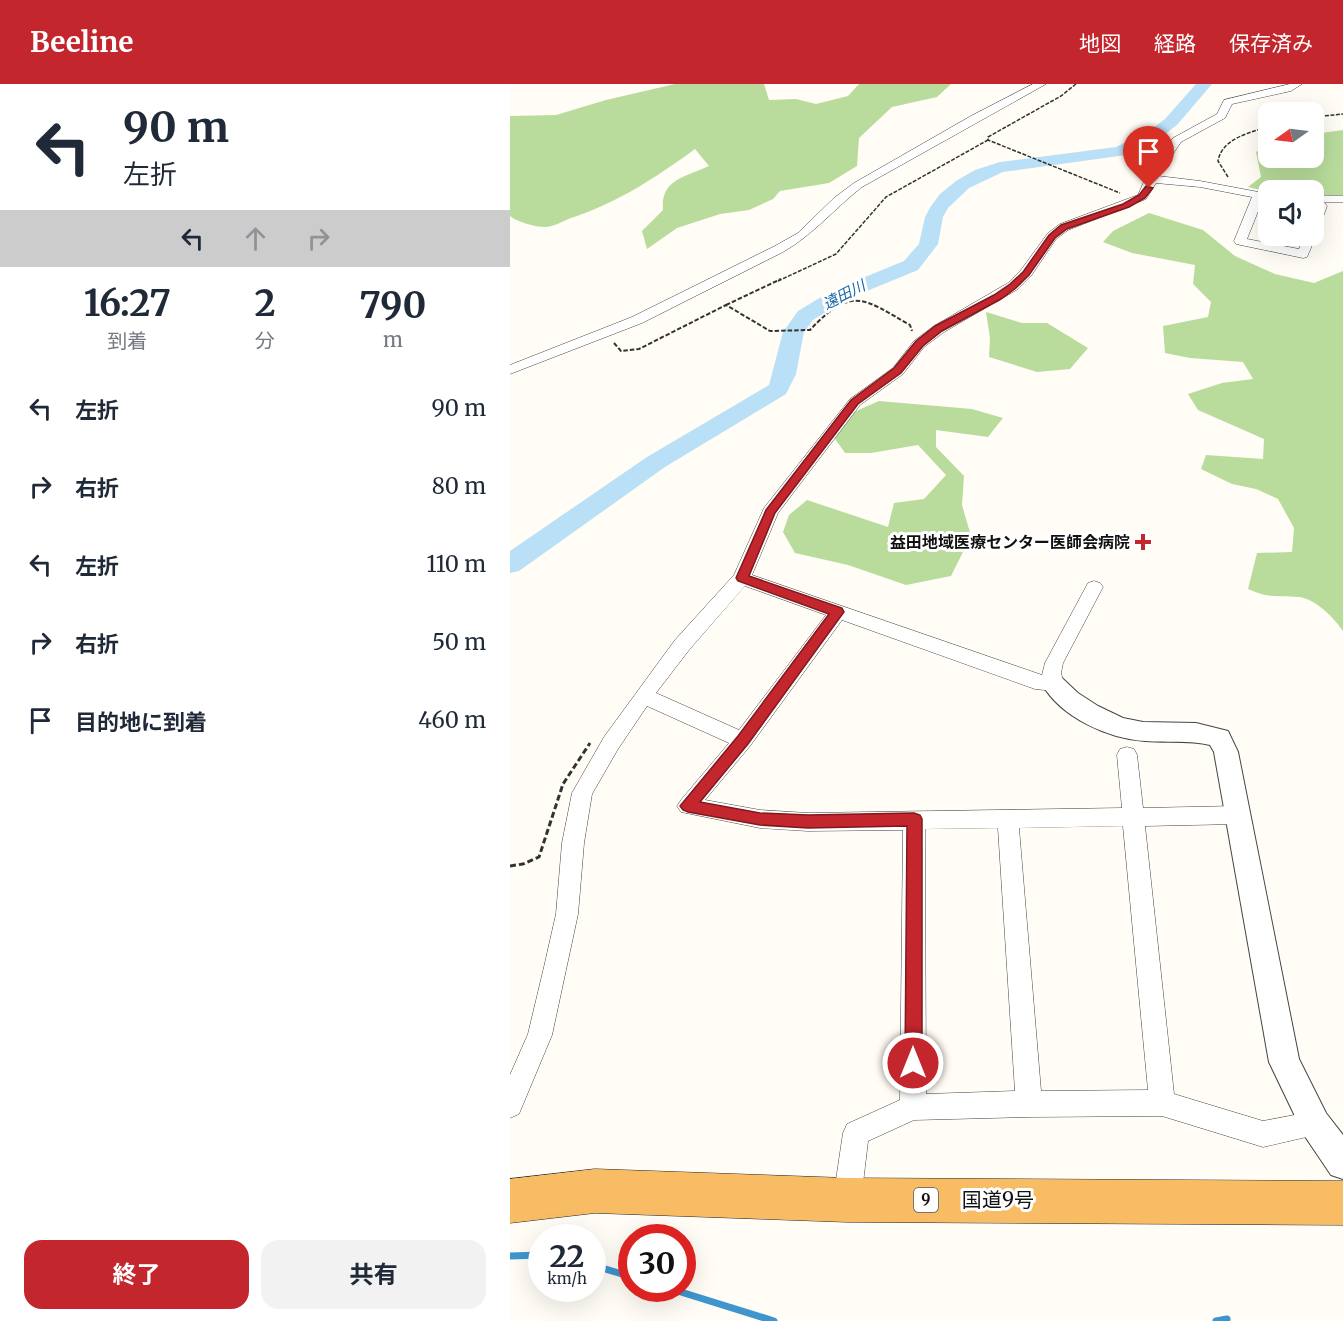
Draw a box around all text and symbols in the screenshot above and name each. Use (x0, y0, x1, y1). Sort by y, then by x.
text: Beeline (30, 24, 133, 60)
text: 地図 (1079, 30, 1121, 57)
text: 経路 (1154, 30, 1196, 57)
text: 保存済み (1229, 30, 1313, 57)
text: 90 m (123, 101, 229, 153)
north arrow (1258, 102, 1324, 168)
map controls (1258, 102, 1324, 246)
icon: left (24, 108, 102, 186)
pin (1123, 126, 1174, 188)
icon: arrive (1132, 135, 1165, 168)
text: 左折 (123, 157, 177, 191)
button: sound (1258, 180, 1324, 246)
icon: left (176, 222, 209, 255)
icon: ahead (239, 222, 272, 255)
icon: right (302, 222, 335, 255)
water label: 遠田川 (819, 275, 870, 313)
text: 16:27 (84, 281, 171, 326)
text: 2 (255, 281, 276, 326)
text: 790 (359, 283, 426, 328)
text: m (383, 327, 403, 352)
text: 到着 (107, 328, 147, 353)
text: 分 (255, 328, 275, 353)
icon: left (24, 392, 57, 425)
text: 90 m (431, 394, 486, 422)
text: 左折 (75, 396, 119, 424)
icon: right (24, 470, 57, 503)
text: 80 m (432, 472, 486, 500)
text: 右折 (75, 474, 119, 502)
place label: 益田地域医療センター医師会病院 (890, 532, 1130, 552)
marker: 益田地域医療センター医師会病院 (1134, 533, 1152, 551)
icon: left (24, 548, 57, 581)
text: 110 m (427, 550, 486, 578)
text: 左折 (75, 552, 119, 580)
icon: right (24, 626, 57, 659)
text: 50 m (432, 628, 486, 656)
text: 右折 (75, 630, 119, 658)
icon: arrive (24, 704, 57, 737)
text: 460 m (418, 706, 486, 734)
text: 目的地に到着 (75, 708, 207, 736)
position arrow (881, 1031, 945, 1095)
street label: 国道9号 (962, 1187, 1034, 1212)
road number: 9 (914, 1188, 938, 1212)
speed limit sign: 30 (618, 1224, 696, 1302)
text: 22 (550, 1237, 584, 1275)
button: 終了 (24, 1240, 249, 1309)
button: 共有 (261, 1240, 486, 1309)
text: km/h (547, 1269, 587, 1288)

